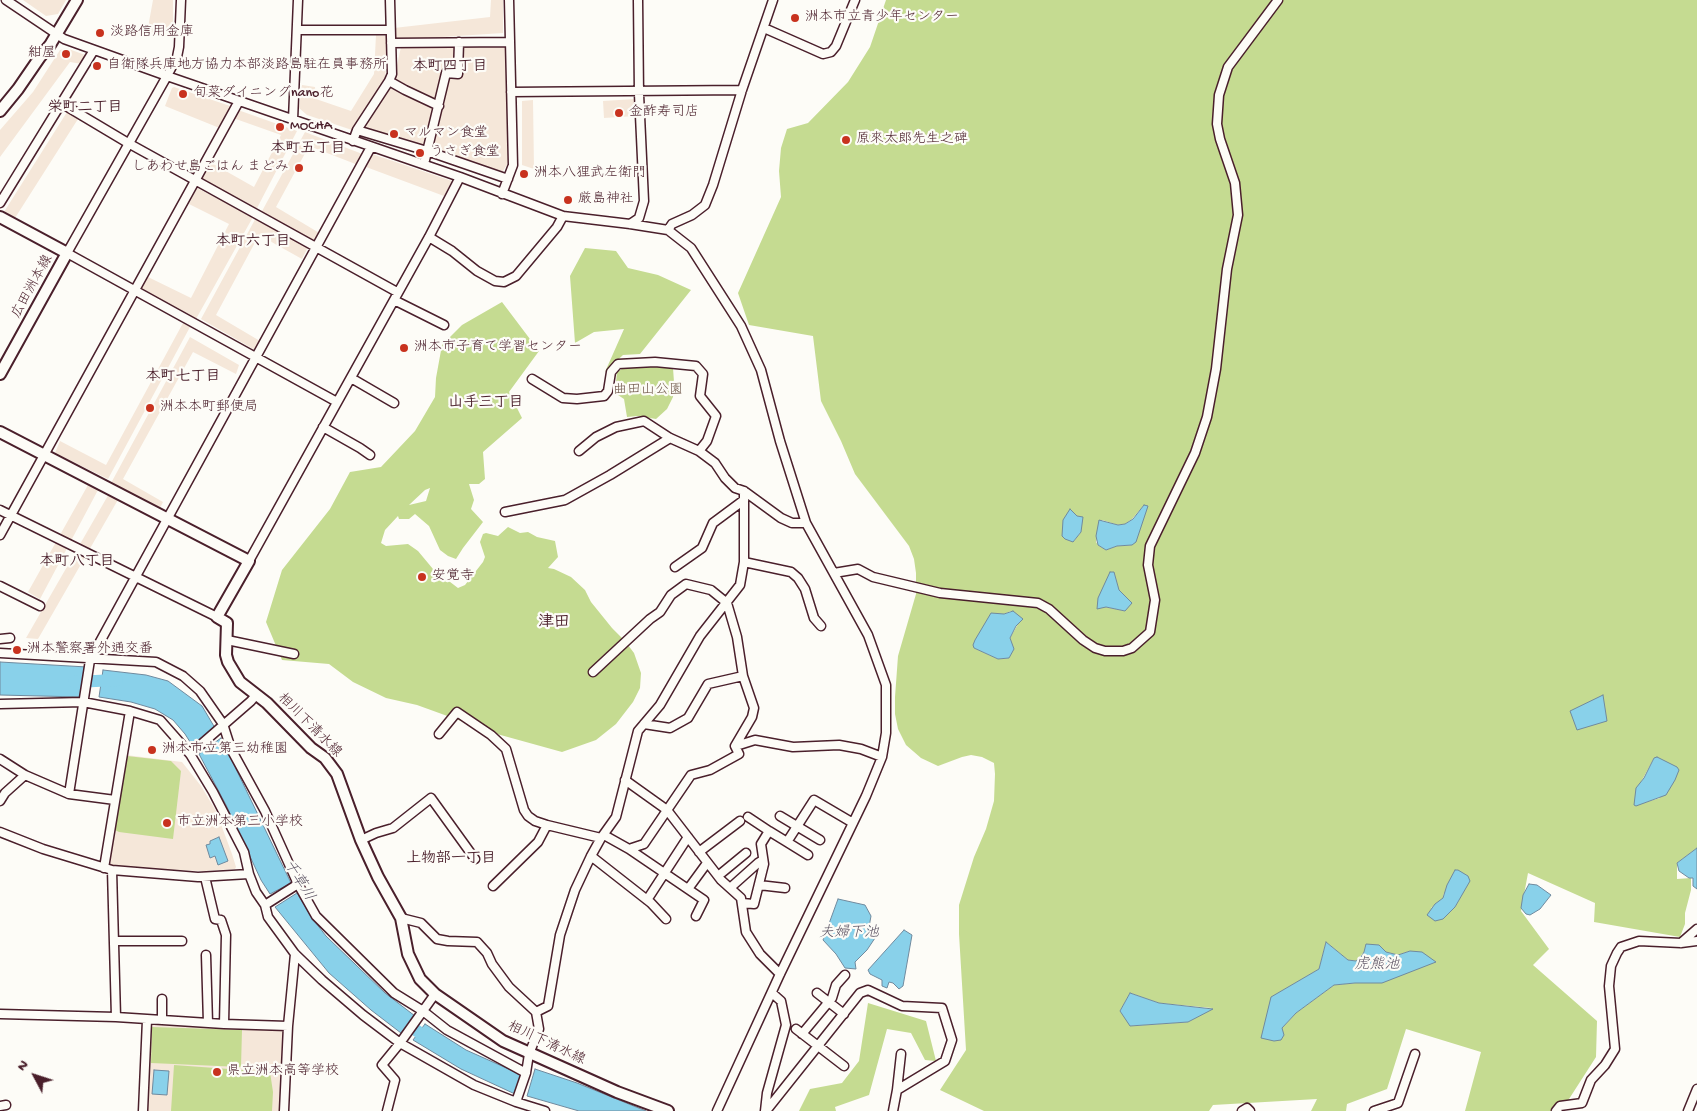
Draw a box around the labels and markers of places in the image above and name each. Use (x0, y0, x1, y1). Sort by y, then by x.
place label: 洲本市立青少年センター (805, 10, 959, 26)
marker: 洲本市立青少年センター (789, 12, 801, 24)
place label: 淡路信用金庫 (110, 25, 194, 41)
marker: 淡路信用金庫 (94, 27, 106, 39)
place label: 紺屋 (28, 46, 56, 62)
marker: 紺屋 (60, 48, 72, 60)
place label: 自衛隊兵庫地方協力本部淡路島駐在員事務所 (107, 58, 387, 74)
marker: 自衛隊兵庫地方協力本部淡路島駐在員事務所 (91, 60, 103, 72)
place label: 旬菜ダイニングnano花 (193, 86, 333, 102)
marker: 旬菜ダイニングnano花 (177, 88, 189, 100)
place label: 金酢寿司店 (629, 105, 699, 121)
marker: 金酢寿司店 (613, 107, 625, 119)
place label: MOCHA (290, 119, 332, 135)
marker: MOCHA (274, 121, 286, 133)
place label: マルマン食堂 (404, 126, 488, 142)
marker: マルマン食堂 (388, 128, 400, 140)
place label: 原來太郎先生之碑 (856, 132, 968, 148)
marker: 原來太郎先生之碑 (840, 134, 852, 146)
place label: うさぎ食堂 (430, 145, 500, 161)
marker: うさぎ食堂 (414, 147, 426, 159)
place label: しあわせ島ごはん まどみ (132, 160, 289, 176)
marker: しあわせ島ごはん まどみ (293, 162, 305, 174)
place label: 洲本八狸武左衛門 (534, 166, 646, 182)
marker: 洲本八狸武左衛門 (518, 168, 530, 180)
place label: 厳島神社 (578, 192, 634, 208)
marker: 厳島神社 (562, 194, 574, 206)
place label: 洲本市子育て学習センター (414, 340, 582, 356)
marker: 洲本市子育て学習センター (398, 342, 410, 354)
place label: 洲本本町郵便局 (160, 400, 258, 416)
marker: 洲本本町郵便局 (144, 402, 156, 414)
place label: 安覚寺 (432, 569, 474, 585)
marker: 安覚寺 (416, 571, 428, 583)
place label: 洲本警察署外通交番 (27, 642, 153, 658)
marker: 洲本警察署外通交番 (11, 644, 23, 656)
place label: 洲本市立第三幼稚園 (162, 742, 288, 758)
marker: 洲本市立第三幼稚園 (146, 744, 158, 756)
place label: 市立洲本第三小学校 (177, 815, 303, 831)
marker: 市立洲本第三小学校 (161, 817, 173, 829)
place label: 県立洲本高等学校 (227, 1064, 339, 1080)
marker: 県立洲本高等学校 (211, 1066, 223, 1078)

